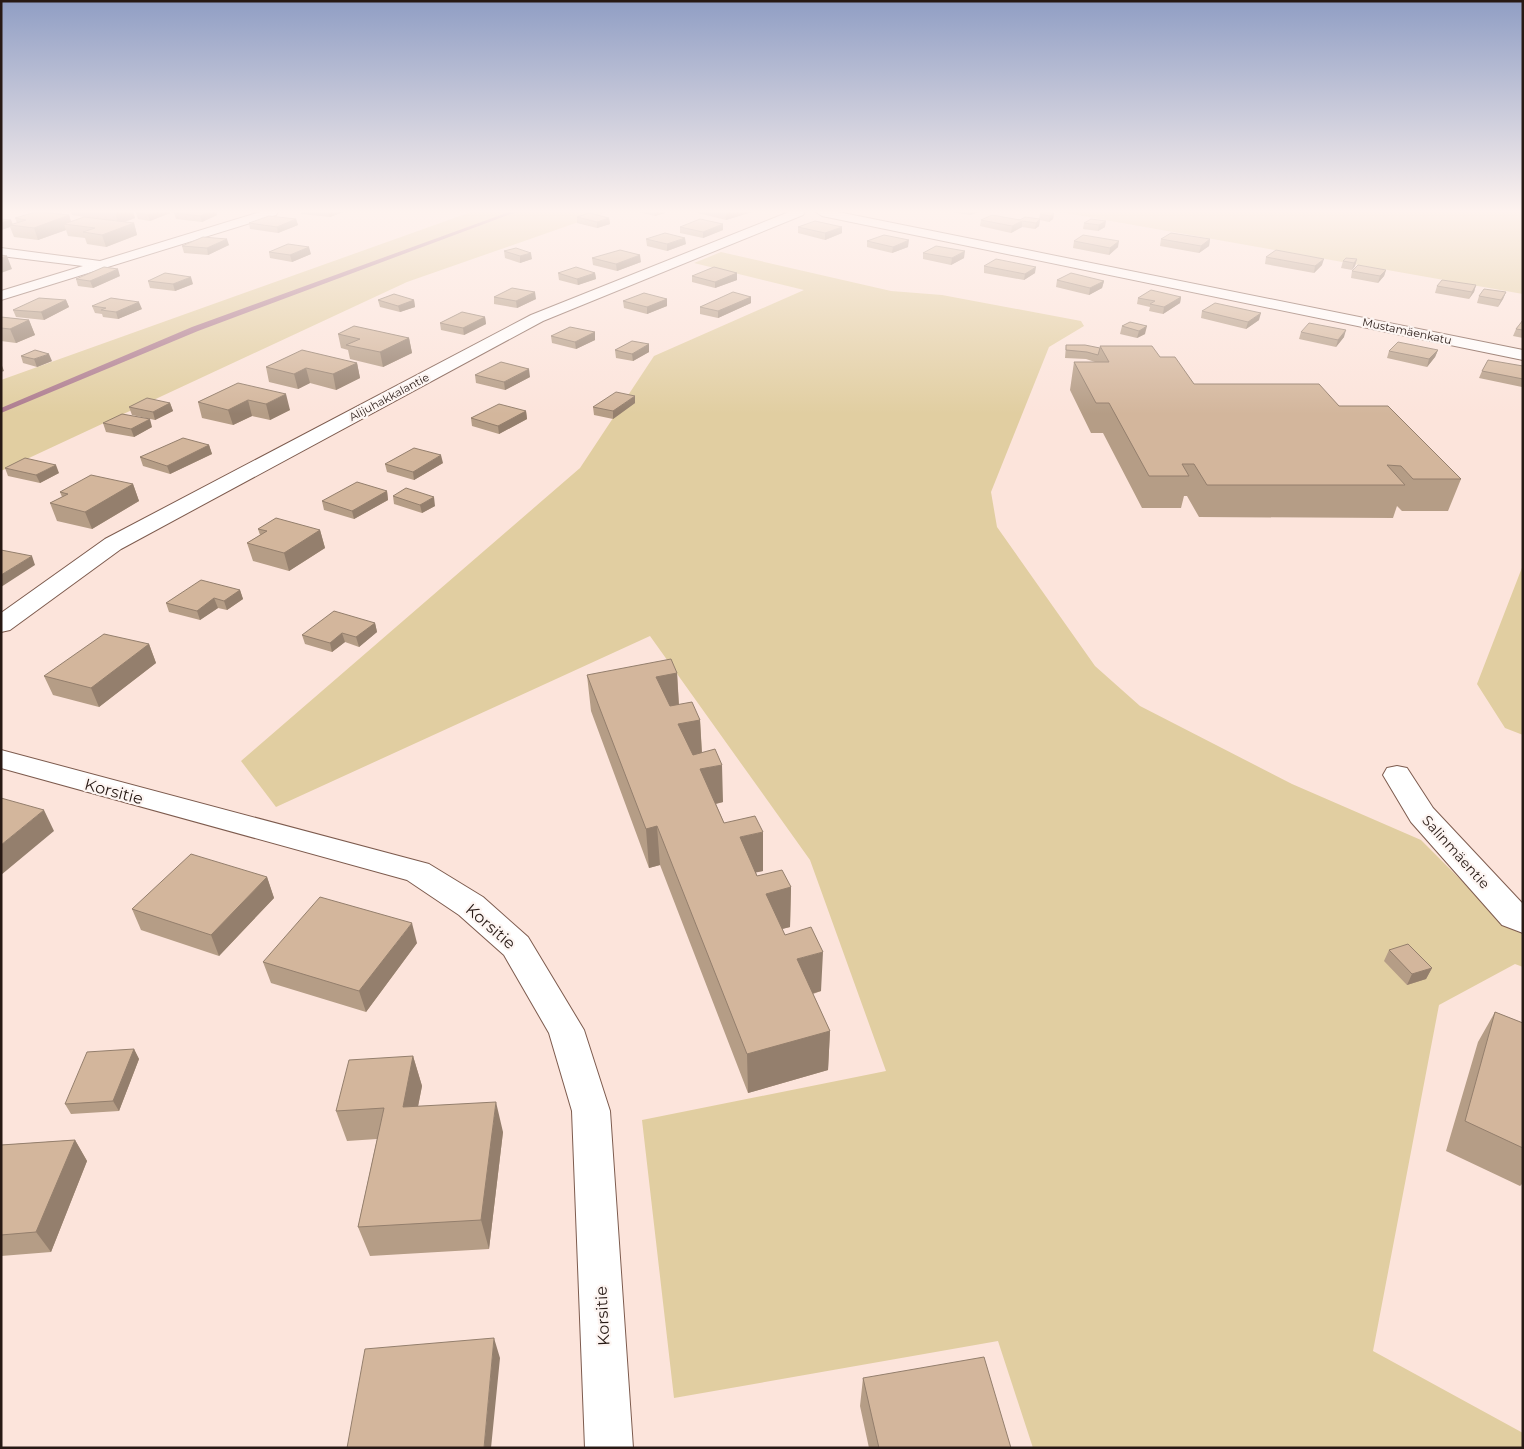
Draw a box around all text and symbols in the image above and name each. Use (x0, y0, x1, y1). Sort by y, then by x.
street label: Mustamäenkatu (1361, 315, 1453, 347)
street label: Alijuhakkalantie (347, 370, 432, 424)
street label: Korsitie (83, 775, 145, 808)
street label: Salinmäentie (1418, 811, 1494, 893)
street label: Korsitie (462, 900, 519, 953)
street label: Korsitie (591, 1286, 614, 1346)

